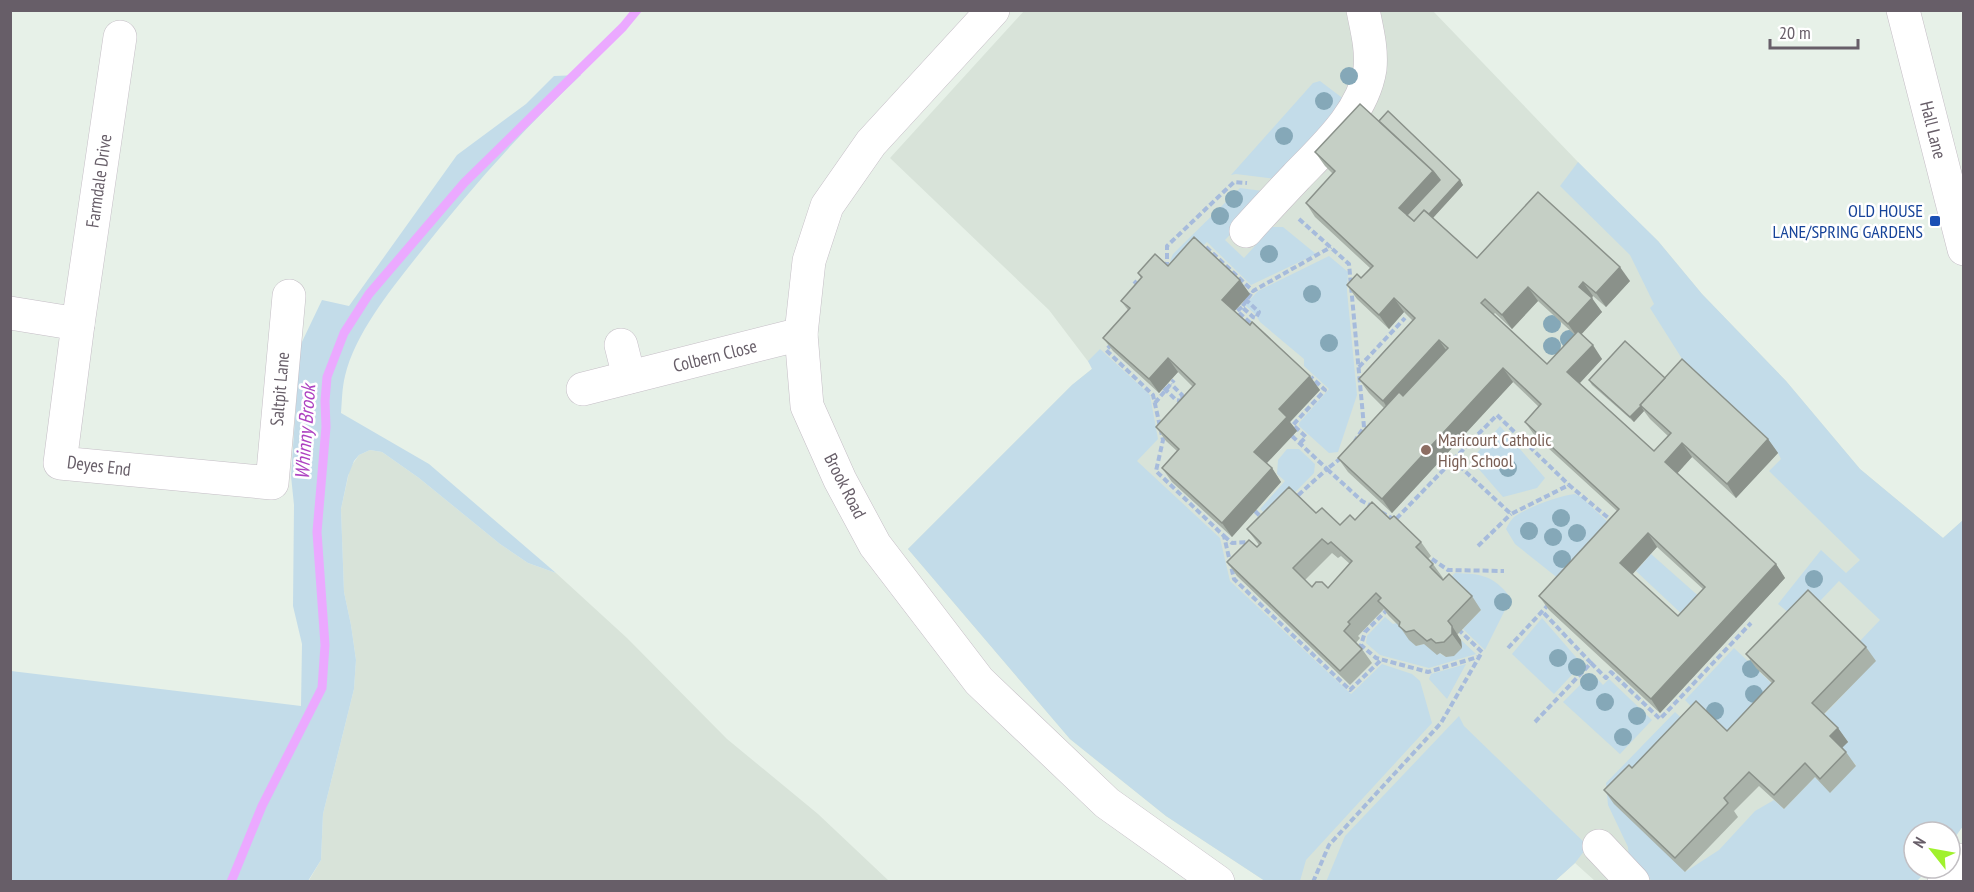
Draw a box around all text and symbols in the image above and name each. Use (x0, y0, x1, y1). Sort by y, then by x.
scale bar (1770, 12, 1858, 50)
text: 20 m (1779, 21, 1811, 44)
street label: Hall Lane (1915, 99, 1952, 161)
street label: Farmdale Drive (81, 133, 116, 229)
place label: OLD HOUSE LANE/SPRING GARDENS (1773, 199, 1923, 243)
marker: OLD HOUSE LANE/SPRING GARDENS (1928, 214, 1942, 228)
street label: Colbern Close (671, 334, 759, 377)
street label: Saltpit Lane (265, 351, 294, 427)
water label: Whinny Brook (289, 381, 321, 480)
place label: Maricourt Catholic High School (1438, 428, 1552, 472)
marker: Maricourt Catholic High School (1419, 443, 1433, 457)
street label: Brook Road (819, 449, 872, 522)
street label: Deyes End (66, 450, 132, 481)
north arrow (1902, 820, 1962, 880)
text: N (1908, 833, 1930, 851)

